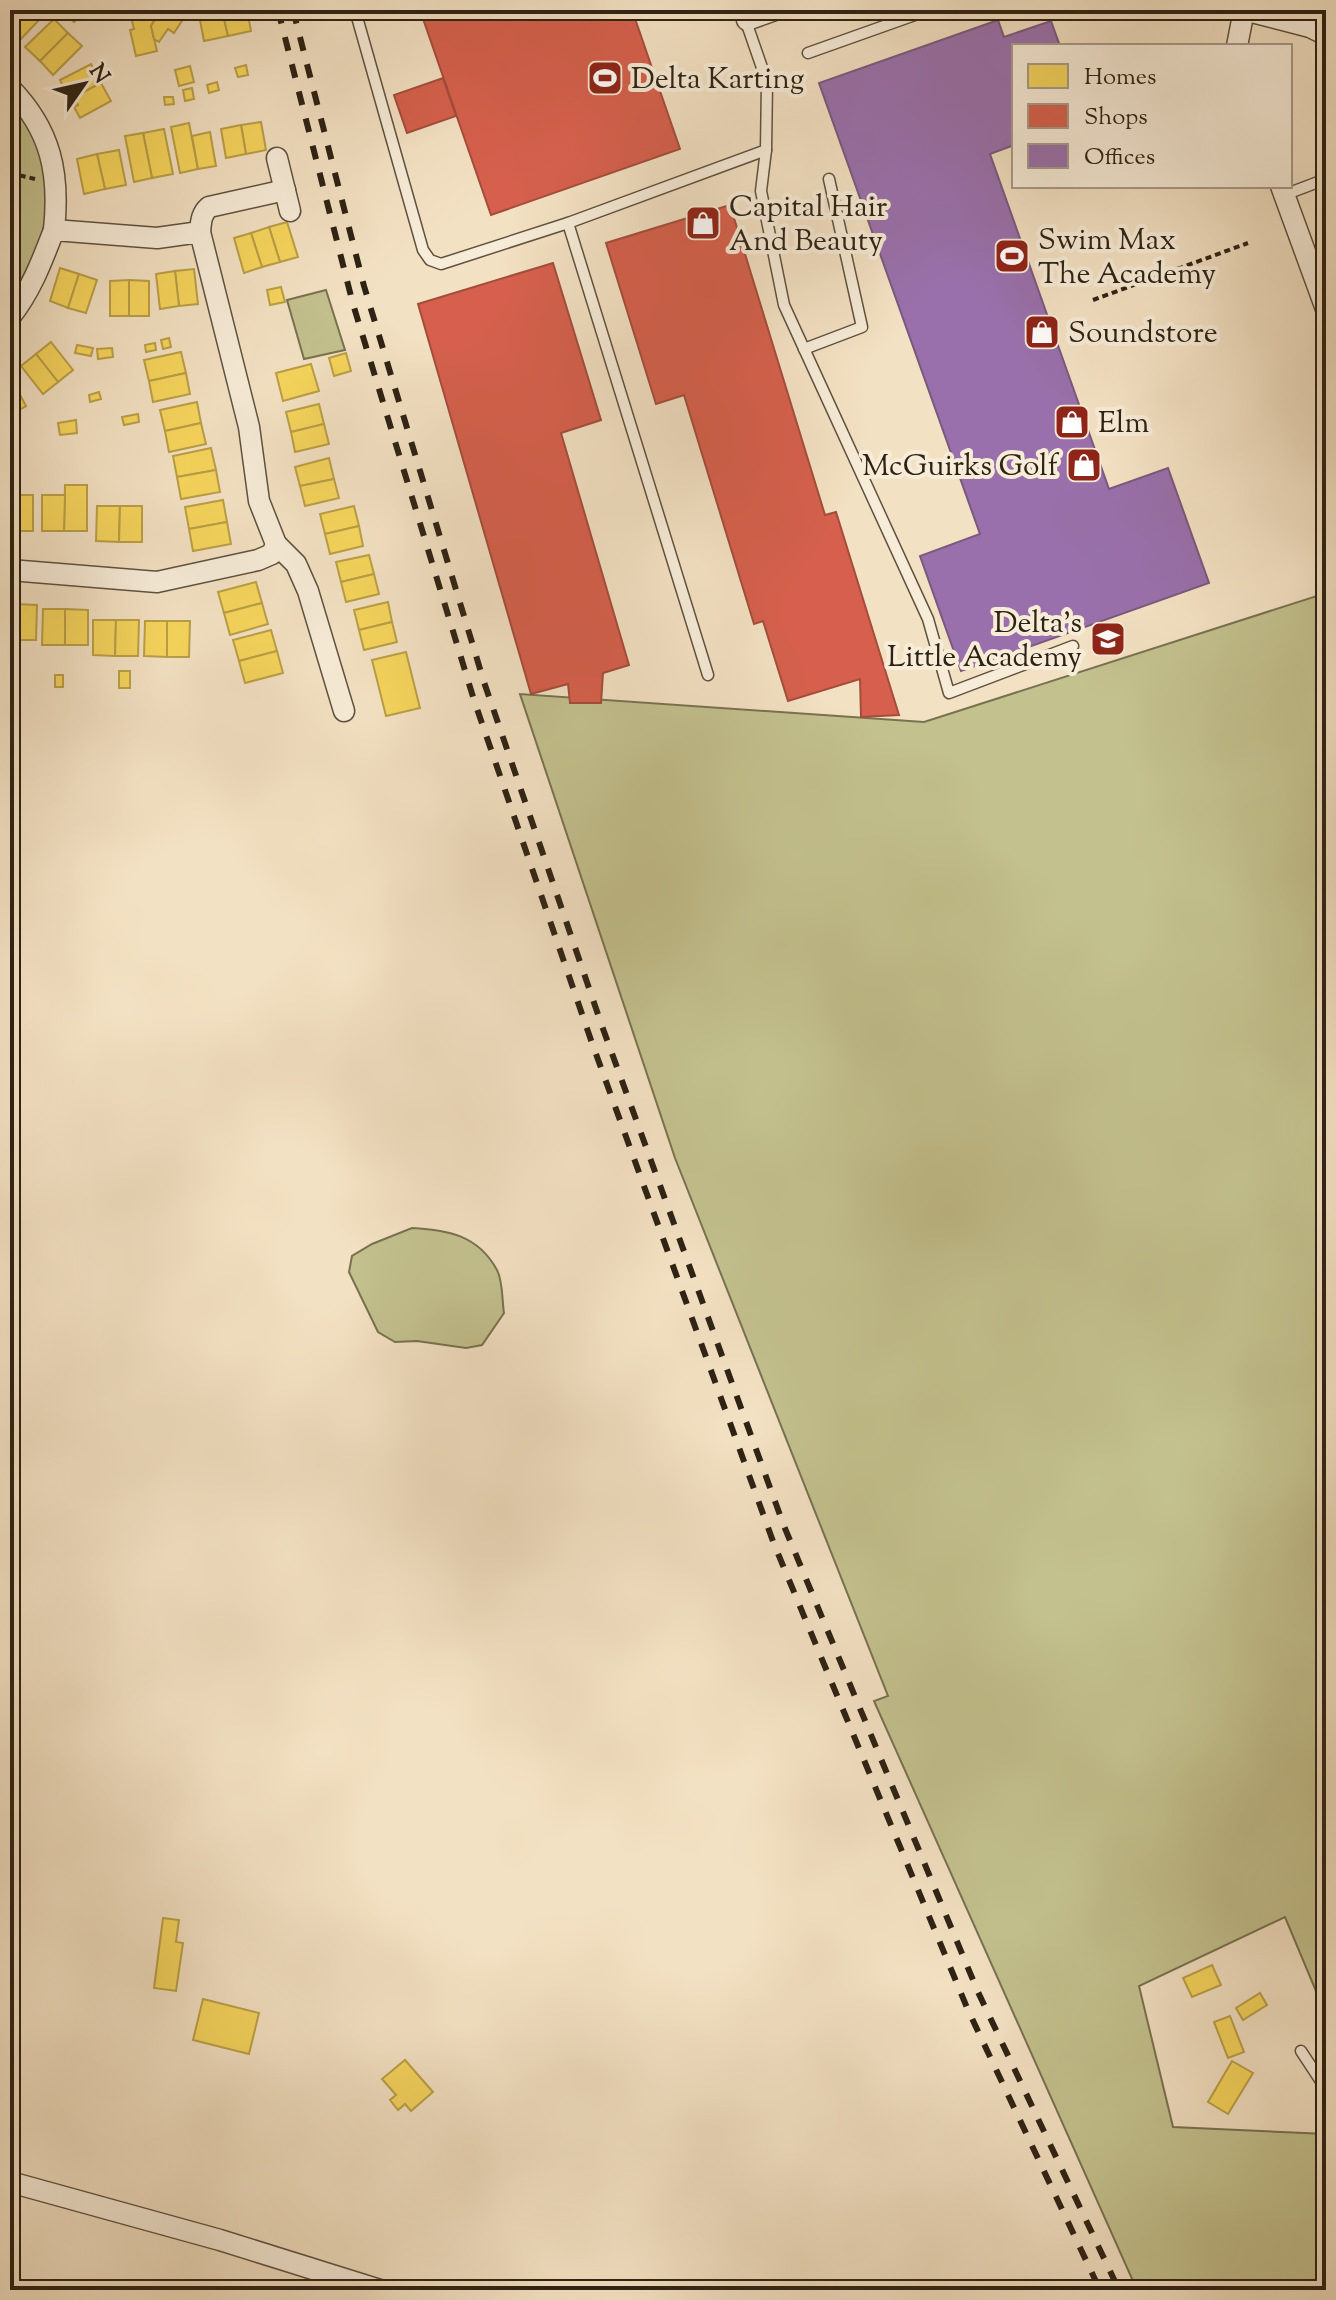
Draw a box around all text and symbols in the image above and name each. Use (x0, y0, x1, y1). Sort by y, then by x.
north arrow (44, 44, 124, 124)
legend (1012, 44, 1292, 188)
text: N (80, 58, 117, 91)
sports icon: Delta Karting (586, 59, 624, 97)
place label: Delta Karting (631, 59, 804, 102)
text: Homes (1084, 61, 1156, 95)
text: Shops (1084, 101, 1148, 135)
text: Offices (1084, 141, 1155, 175)
place label: Capital Hair And Beauty (729, 187, 887, 264)
shop icon: Capital Hair And Beauty (684, 204, 722, 242)
place label: Swim Max The Academy (1038, 220, 1216, 297)
sports icon: Swim Max The Academy (993, 237, 1031, 275)
shop icon: Soundstore (1023, 313, 1061, 351)
place label: Soundstore (1068, 313, 1218, 356)
shop icon: Elm (1053, 403, 1091, 441)
place label: Elm (1098, 403, 1149, 446)
place label: McGuirks Golf (862, 446, 1060, 489)
shop icon: McGuirks Golf (1065, 446, 1103, 484)
place label: Delta's Little Academy (887, 603, 1082, 680)
school or university icon: Delta's Little Academy (1089, 620, 1127, 658)

